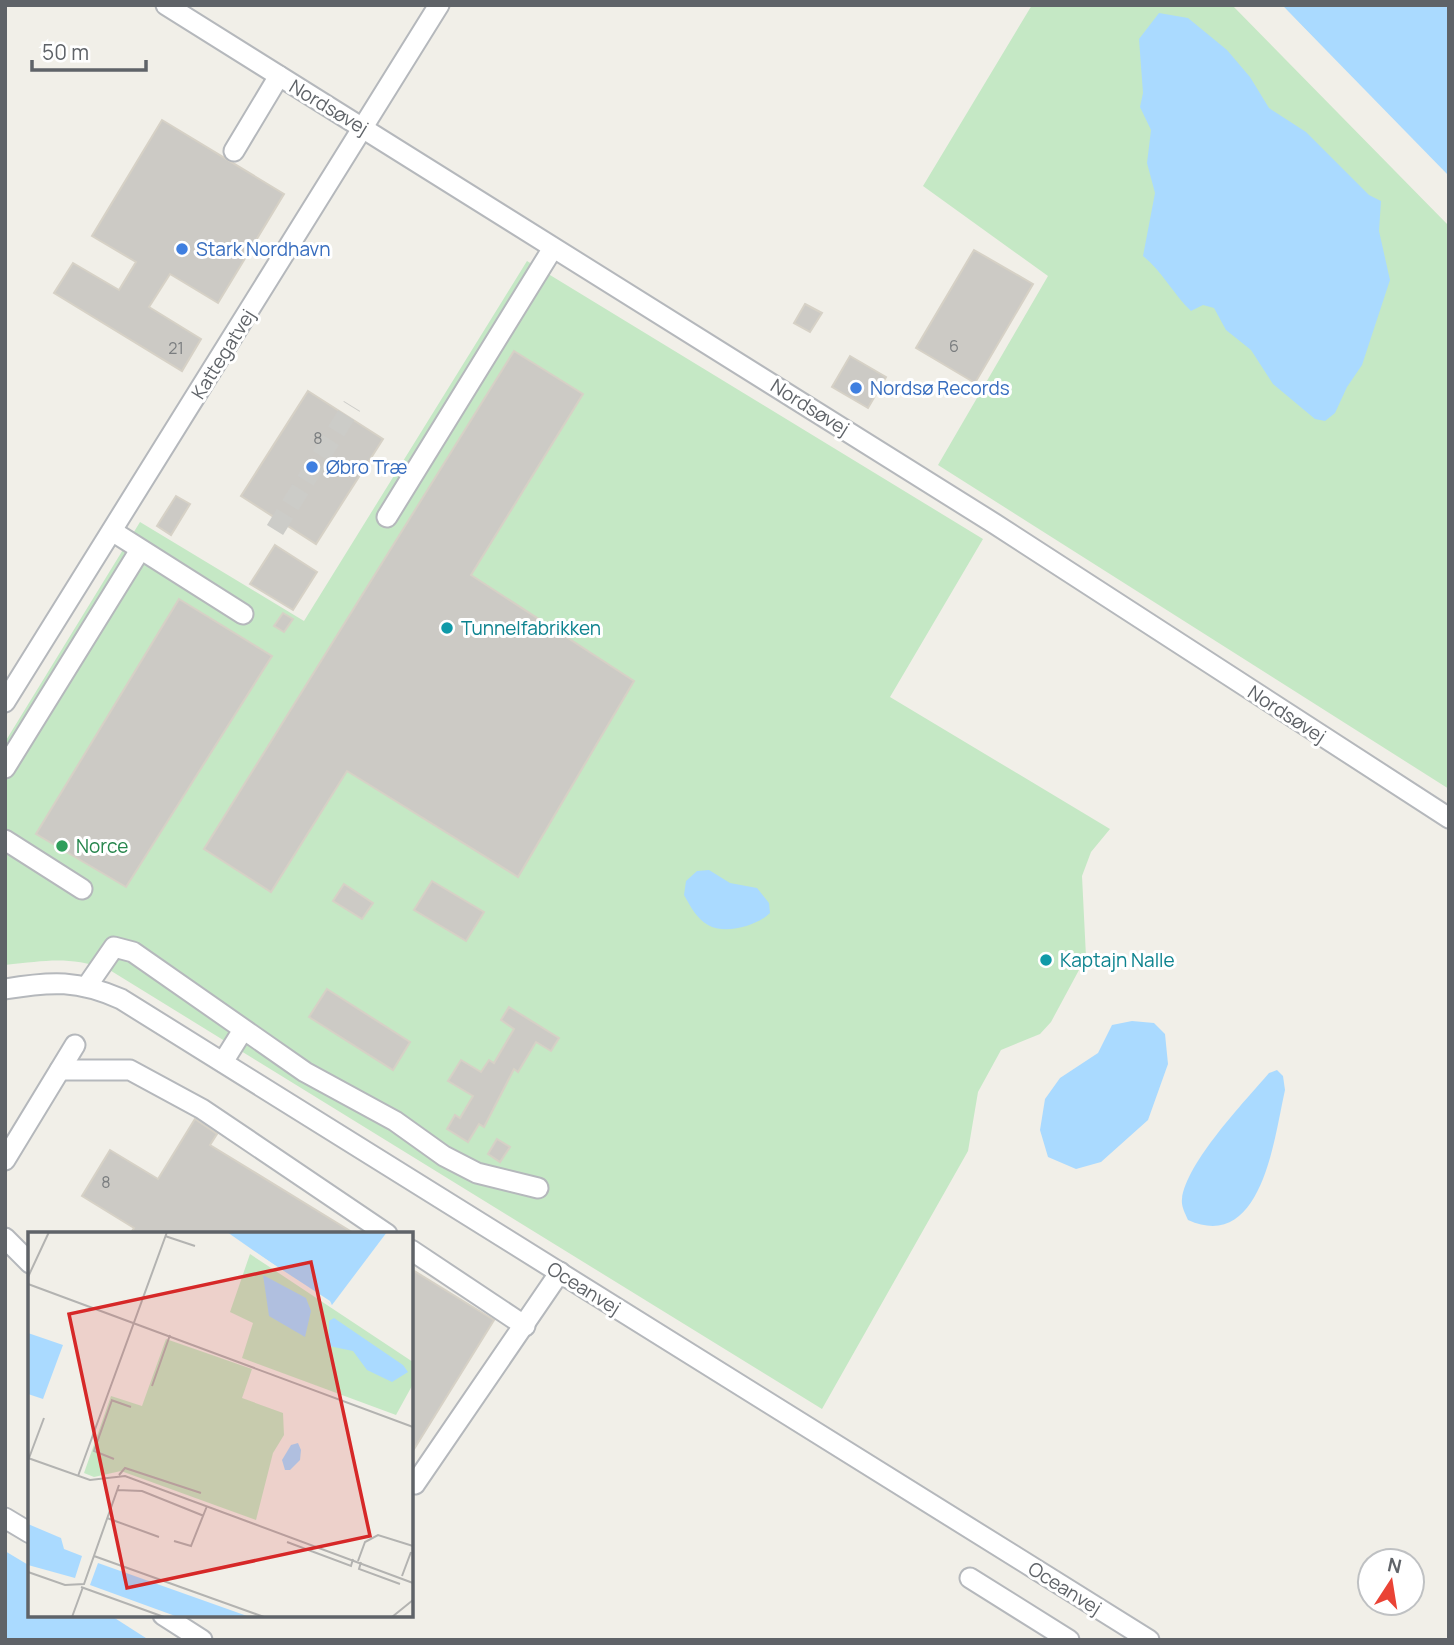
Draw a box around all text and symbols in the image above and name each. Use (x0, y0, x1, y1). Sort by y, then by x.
scale bar (32, 28, 145, 72)
text: 50 m (42, 38, 89, 66)
street label: Nordsøvej (285, 73, 373, 141)
place label: Stark Nordhavn (196, 236, 331, 262)
marker: Stark Nordhavn (174, 241, 190, 257)
street label: Kattegatvej (185, 304, 261, 404)
house number: 6 (949, 335, 959, 357)
house number: 21 (168, 337, 184, 359)
street label: Nordsøvej (766, 373, 854, 441)
place label: Nordsø Records (870, 375, 1010, 401)
marker: Nordsø Records (848, 380, 864, 396)
house number: 8 (313, 427, 323, 449)
place label: Øbro Træ (326, 454, 408, 480)
marker: Øbro Træ (304, 459, 320, 475)
place label: Tunnelfabrikken (461, 615, 601, 641)
marker: Tunnelfabrikken (439, 620, 455, 636)
street label: Nordsøvej (1243, 679, 1331, 749)
place label: Norce (76, 833, 128, 859)
marker: Norce (54, 838, 70, 854)
place label: Kaptajn Nalle (1060, 947, 1175, 973)
marker: Kaptajn Nalle (1038, 952, 1054, 968)
house number: 8 (101, 1171, 111, 1193)
inset map (28, 1232, 413, 1617)
street label: Oceanvej (542, 1255, 626, 1321)
north arrow (1356, 1547, 1426, 1617)
text: N (1385, 1551, 1404, 1580)
street label: Oceanvej (1023, 1555, 1107, 1621)

